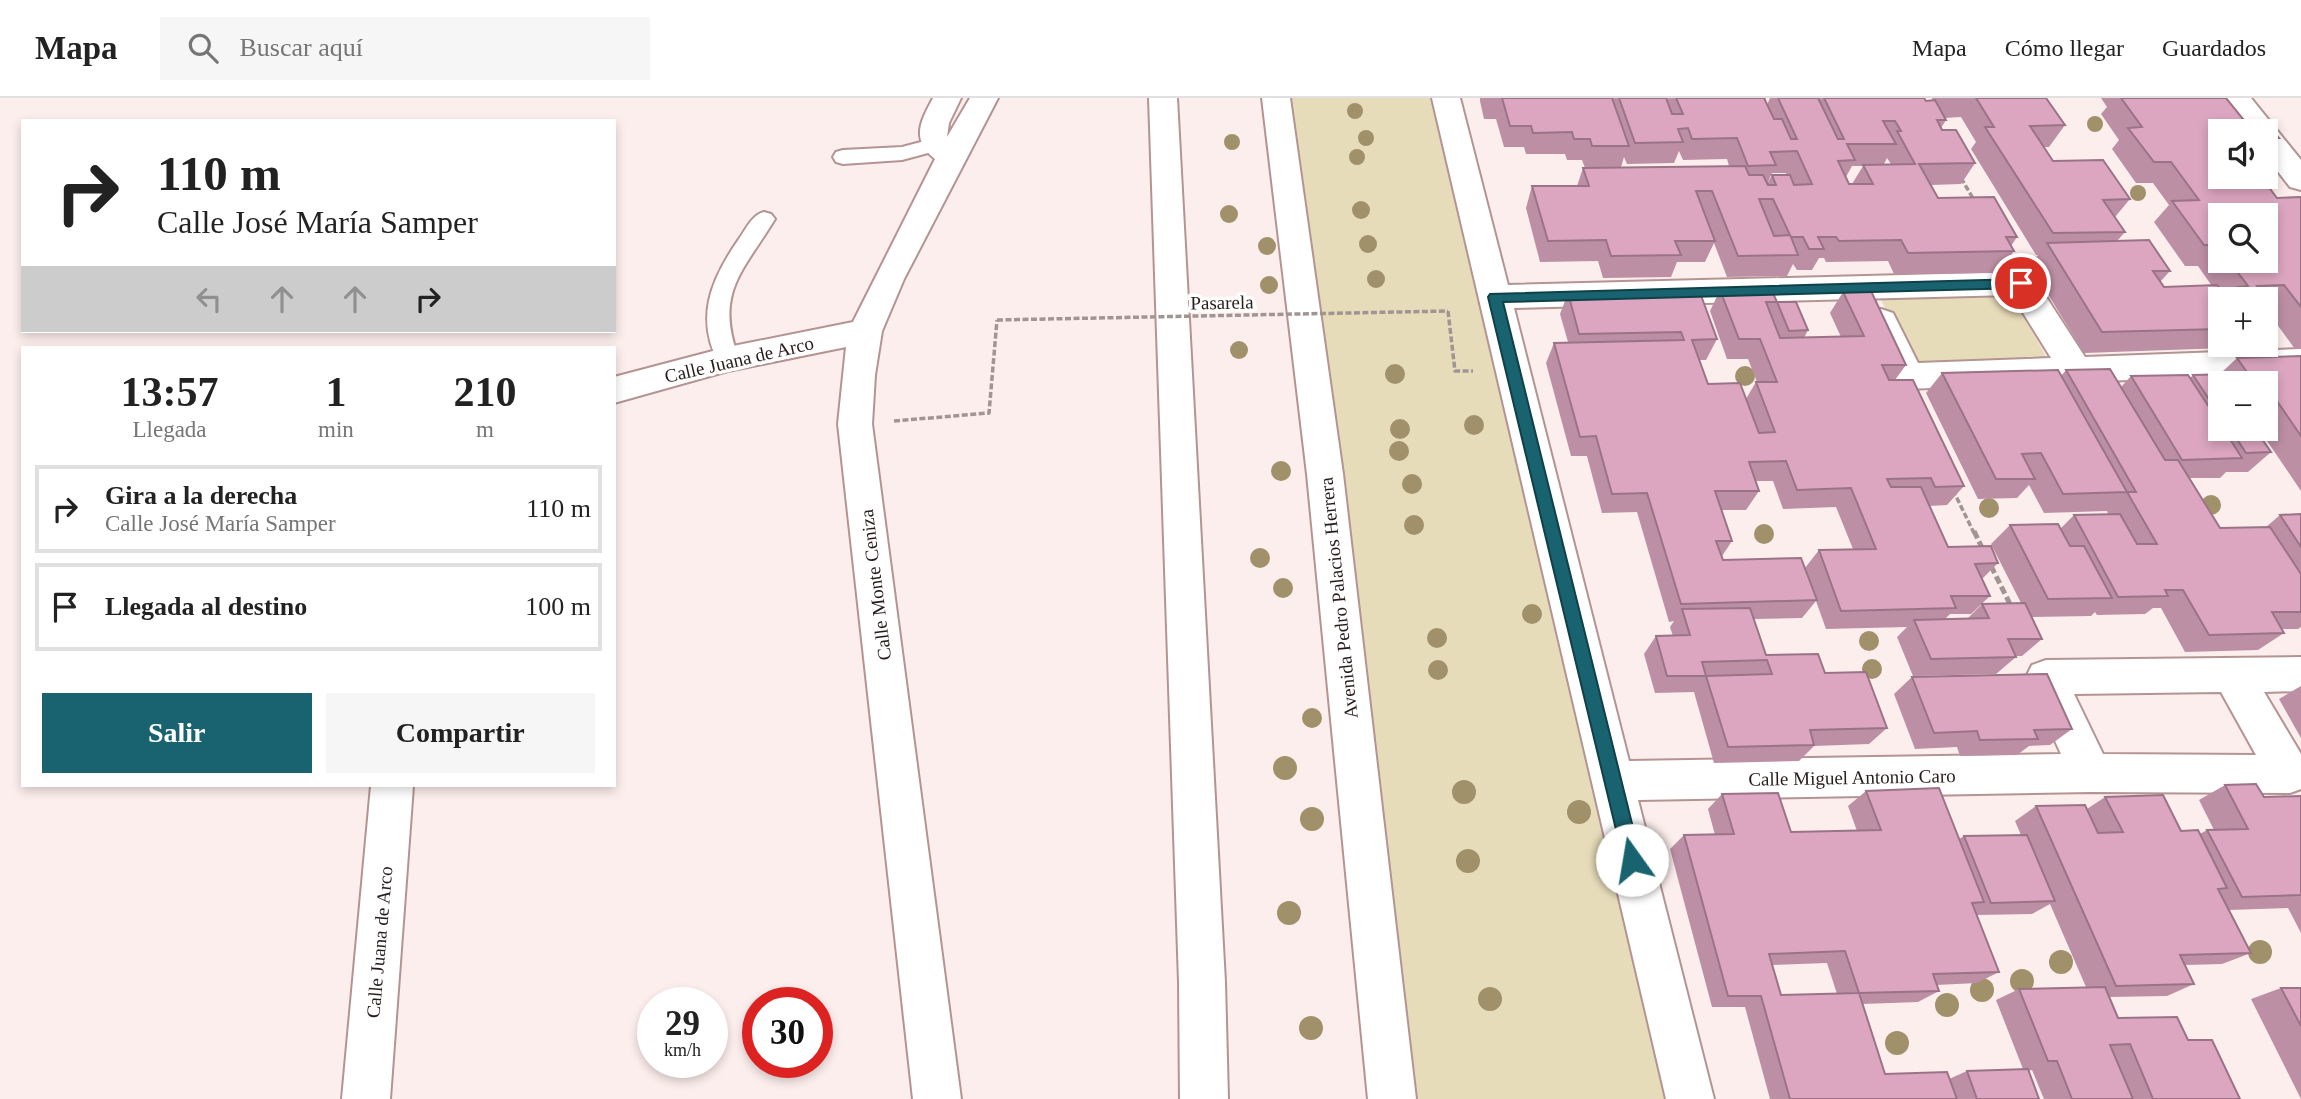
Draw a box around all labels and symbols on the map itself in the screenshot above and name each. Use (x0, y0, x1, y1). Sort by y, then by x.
pin (1991, 253, 2051, 313)
street label: Pasarela (1190, 291, 1254, 314)
street label: Calle Juana de Arco (662, 332, 816, 387)
street label: Avenida Pedro Palacios Herrera (1315, 476, 1362, 720)
street label: Calle Monte Ceniza (856, 508, 895, 662)
street label: Calle Miguel Antonio Caro (1748, 765, 1956, 790)
position arrow (1595, 823, 1669, 897)
street label: Calle Juana de Arco (362, 865, 397, 1019)
speed limit sign: 30 (742, 987, 833, 1078)

